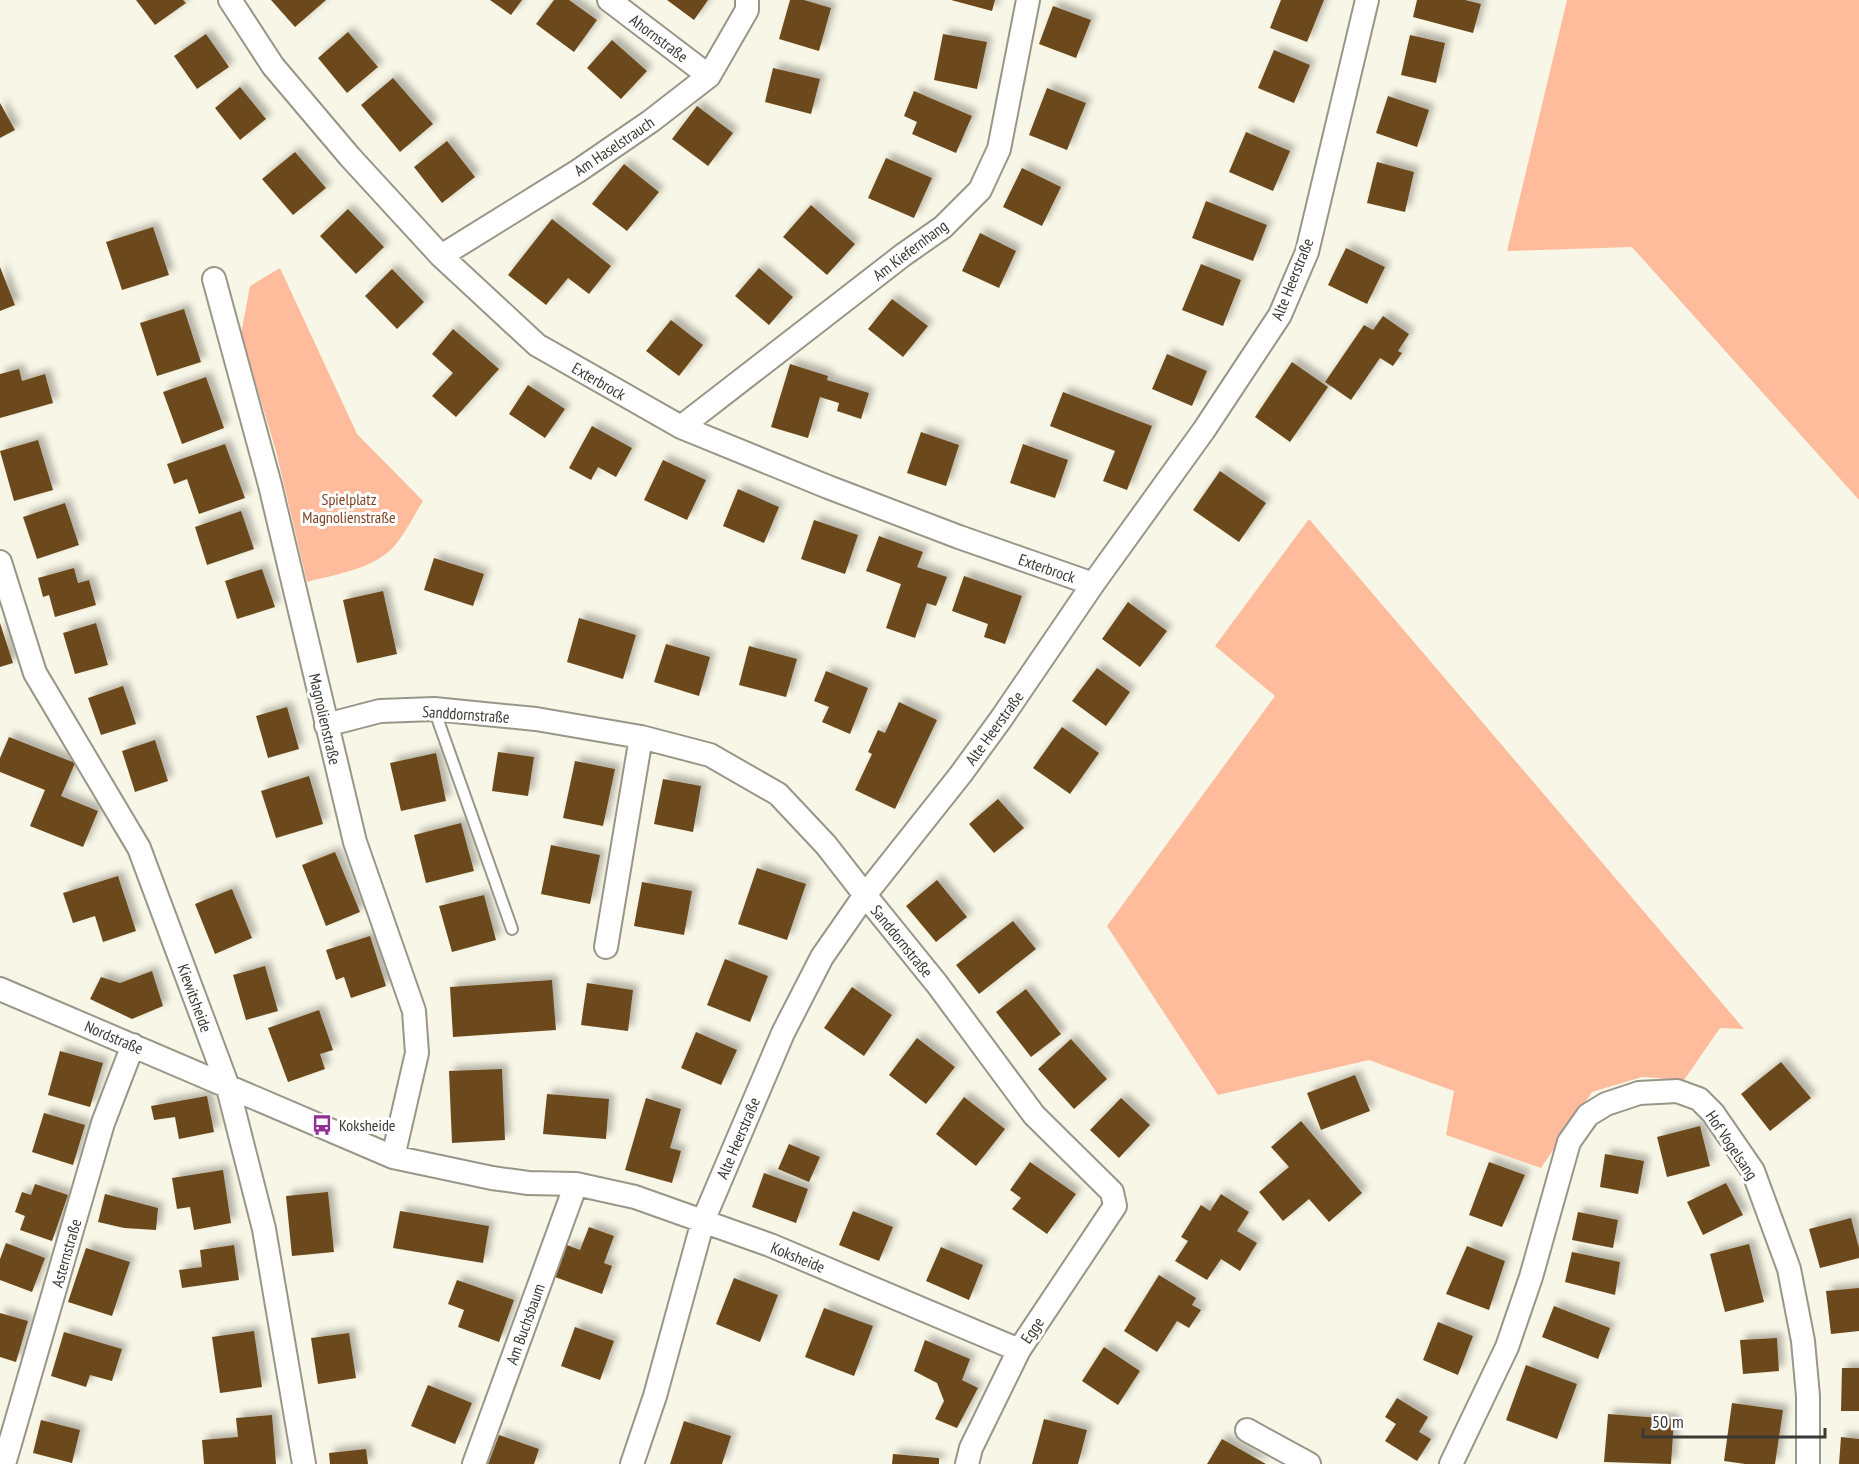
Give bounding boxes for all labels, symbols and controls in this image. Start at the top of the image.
street label: Ahornstraße [626,10,692,66]
street label: Am Haselstrauch [570,112,658,180]
street label: Am Kiefernhang [869,215,951,285]
street label: Alte Heerstraße [1267,235,1317,323]
street label: Exterbrock [569,358,630,405]
park label: Spielplatz Magnolienstraße [302,489,396,527]
street label: Exterbrock [1016,549,1079,587]
street label: Magnolienstraße [305,671,345,767]
street label: Alte Heerstraße [960,687,1028,769]
street label: Sanddornstraße [422,701,510,727]
street label: Sanddornstraße [867,901,937,981]
street label: Kiewitsheide [173,961,217,1035]
street label: Nordstraße [82,1016,146,1058]
street label: Alte Heerstraße [712,1094,764,1182]
street label: Hof Vogelsang [1702,1107,1762,1183]
bus stop icon: Koksheide [310,1113,334,1137]
place label: Koksheide [339,1115,395,1135]
street label: Asternstraße [47,1216,85,1290]
street label: Koksheide [768,1237,828,1277]
street label: Am Buchsbaum [501,1281,549,1367]
street label: Egge [1016,1313,1048,1347]
scale bar [1643,1401,1824,1439]
text: 50 m [1652,1410,1684,1433]

